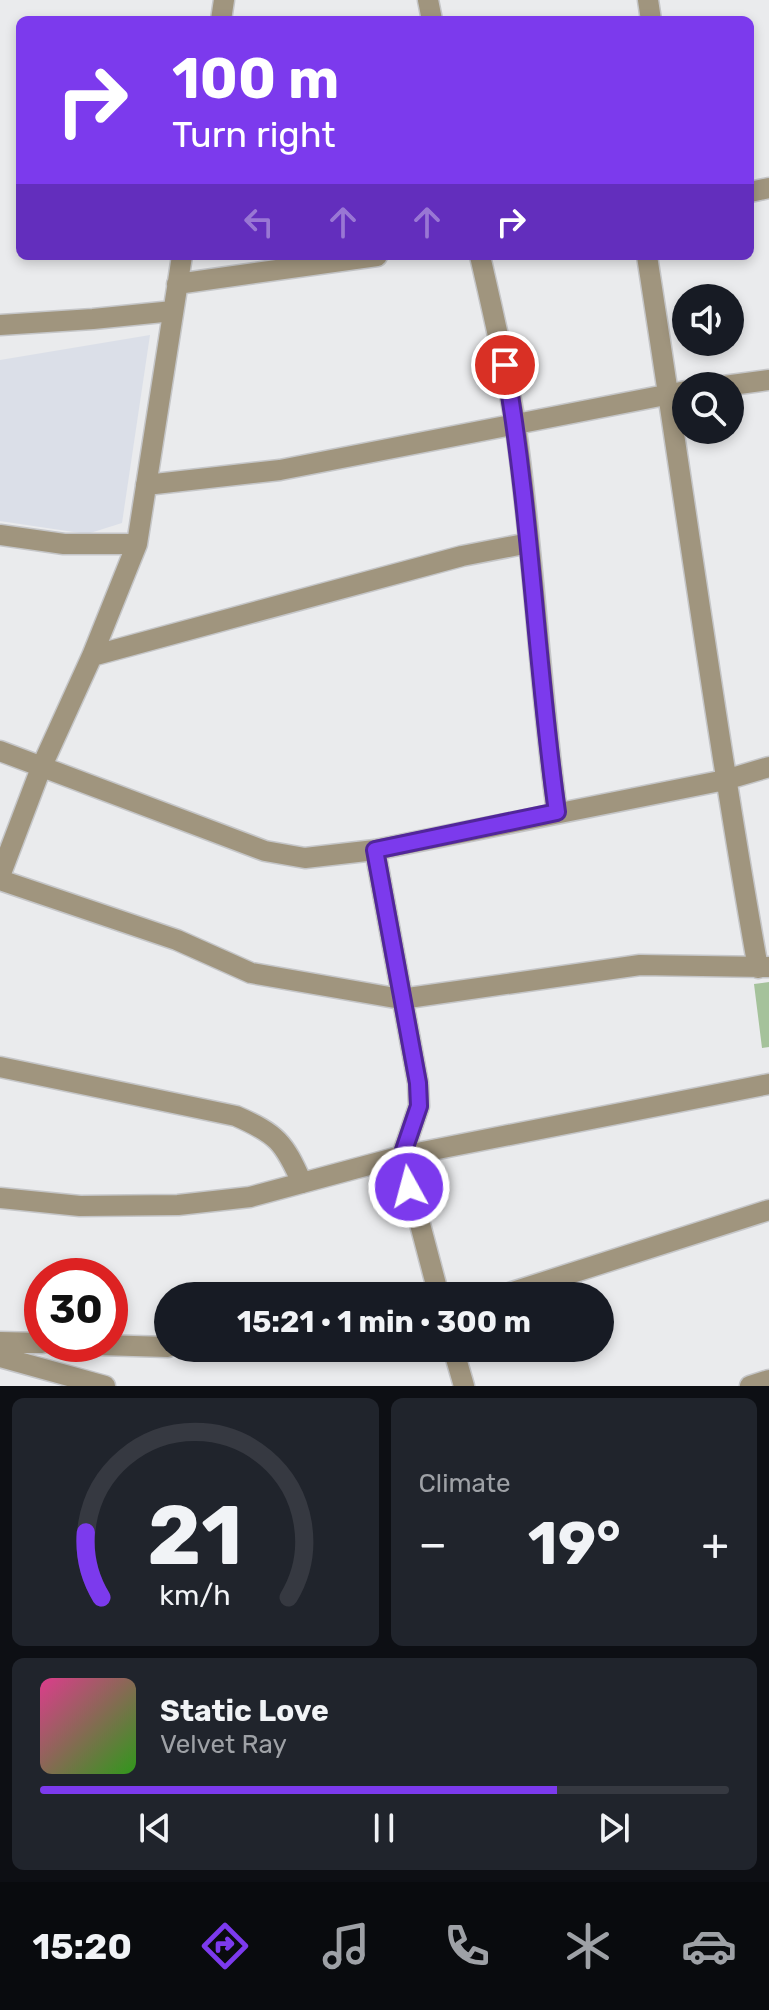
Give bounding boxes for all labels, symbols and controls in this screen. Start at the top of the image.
text: 100 m [172,46,339,112]
icon: right [40,48,144,152]
text: Turn right [172,113,336,156]
icon: left [237,200,281,244]
icon: ahead [321,200,365,244]
icon: ahead [405,200,449,244]
icon: right [489,200,533,244]
map controls [672,284,744,444]
button: sound [672,284,744,356]
pin [471,331,539,399]
icon: arrive [483,343,527,387]
button: search [672,372,744,444]
position arrow [367,1145,451,1229]
speed limit sign: 30 [24,1258,128,1362]
text: 15:21 · 1 min · 300 m [237,1304,531,1340]
text: Climate [419,1468,511,1499]
text: 21 [148,1486,243,1585]
text: 19° [528,1508,621,1579]
text: − [419,1518,447,1570]
text: + [702,1518,729,1570]
text: km/h [160,1578,231,1612]
text: Static Love [160,1693,329,1729]
text: Velvet Ray [160,1729,287,1760]
icon: previous [133,1806,177,1850]
icon: pause [362,1806,406,1850]
icon: next [592,1806,636,1850]
icon: directions [197,1918,253,1974]
icon: music [318,1918,374,1974]
icon: phone [439,1918,495,1974]
icon: climate [560,1918,616,1974]
icon: car [681,1918,737,1974]
text: 15:20 [32,1925,132,1968]

